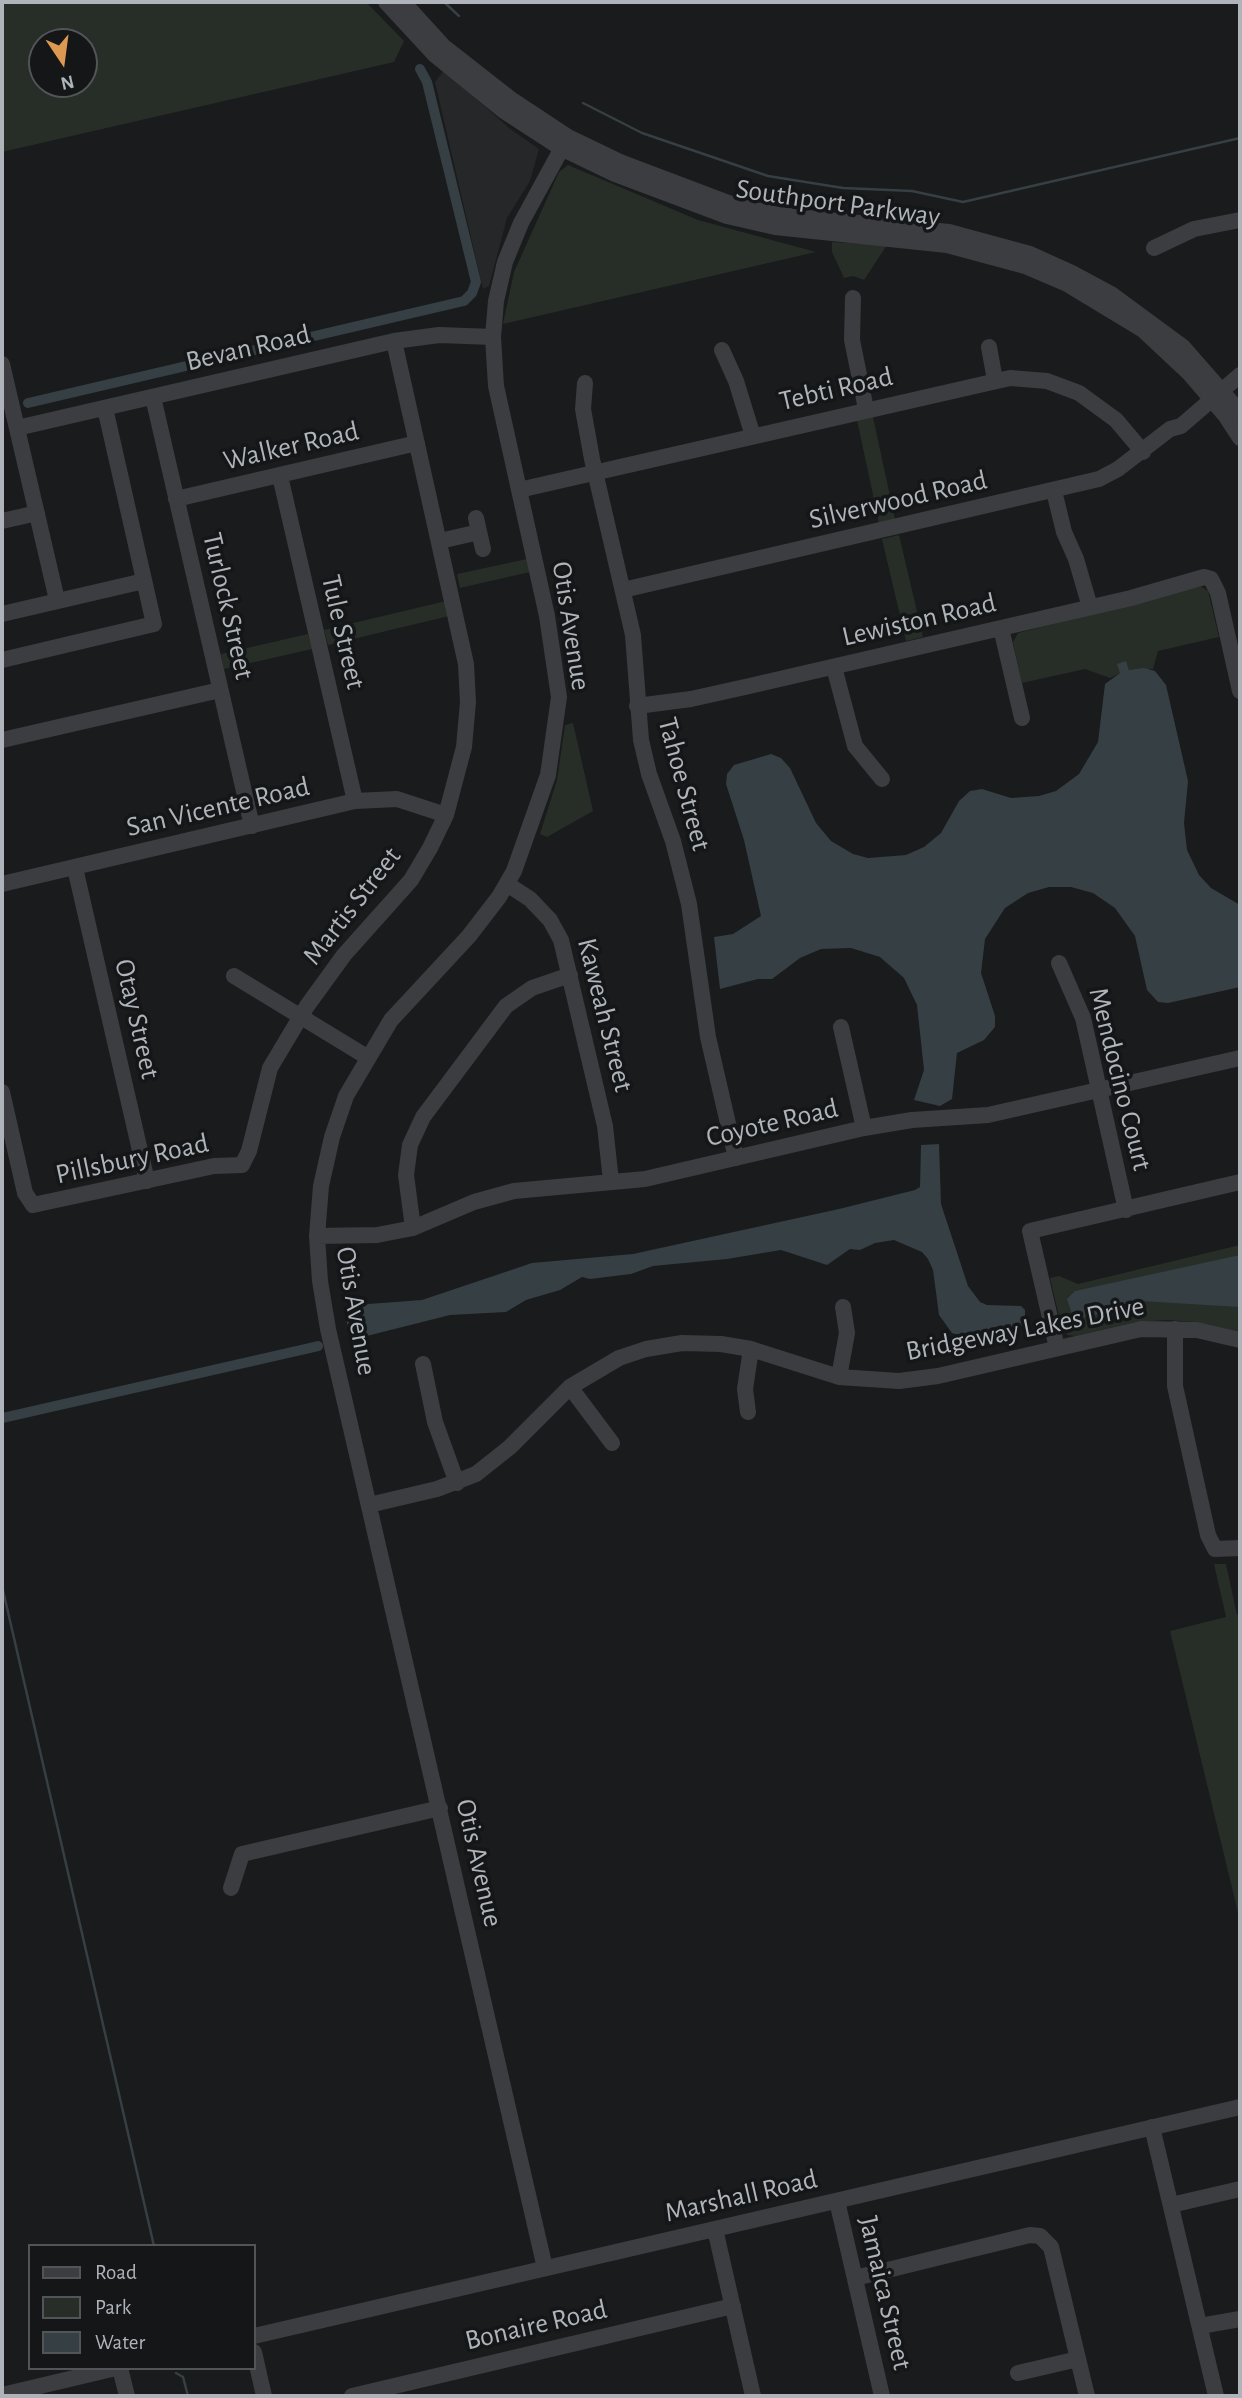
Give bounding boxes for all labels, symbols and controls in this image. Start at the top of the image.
north arrow [28,28,98,98]
text: N [59,71,76,93]
street label: Southport Parkway [734,172,942,234]
street label: Bevan Road [183,317,313,379]
street label: Tebti Road [776,360,896,418]
street label: Walker Road [220,414,362,478]
street label: Silverwood Road [806,463,990,537]
street label: Turlock Street [195,529,261,683]
street label: Otis Avenue [544,559,598,693]
street label: Tule Street [314,572,372,692]
street label: Lewiston Road [839,586,999,654]
street label: Tahoe Street [650,714,718,854]
street label: San Vicente Road [123,770,313,844]
street label: Martis Street [296,840,408,972]
street label: Kaweah Street [570,935,640,1095]
street label: Otay Street [107,956,167,1082]
street label: Mendocino Court [1081,984,1159,1174]
street label: Coyote Road [703,1092,841,1154]
street label: Pillsbury Road [52,1126,212,1192]
street label: Otis Avenue [328,1244,384,1378]
street label: Bridgeway Lakes Drive [903,1289,1147,1369]
street label: Otis Avenue [448,1796,510,1930]
street label: Marshall Road [661,2162,821,2230]
street label: Jamaica Street [851,2213,919,2373]
legend [28,2244,256,2370]
text: Road [95,2262,137,2283]
street label: Bonaire Road [462,2292,610,2358]
text: Park [95,2297,131,2318]
text: Water [95,2332,145,2353]

